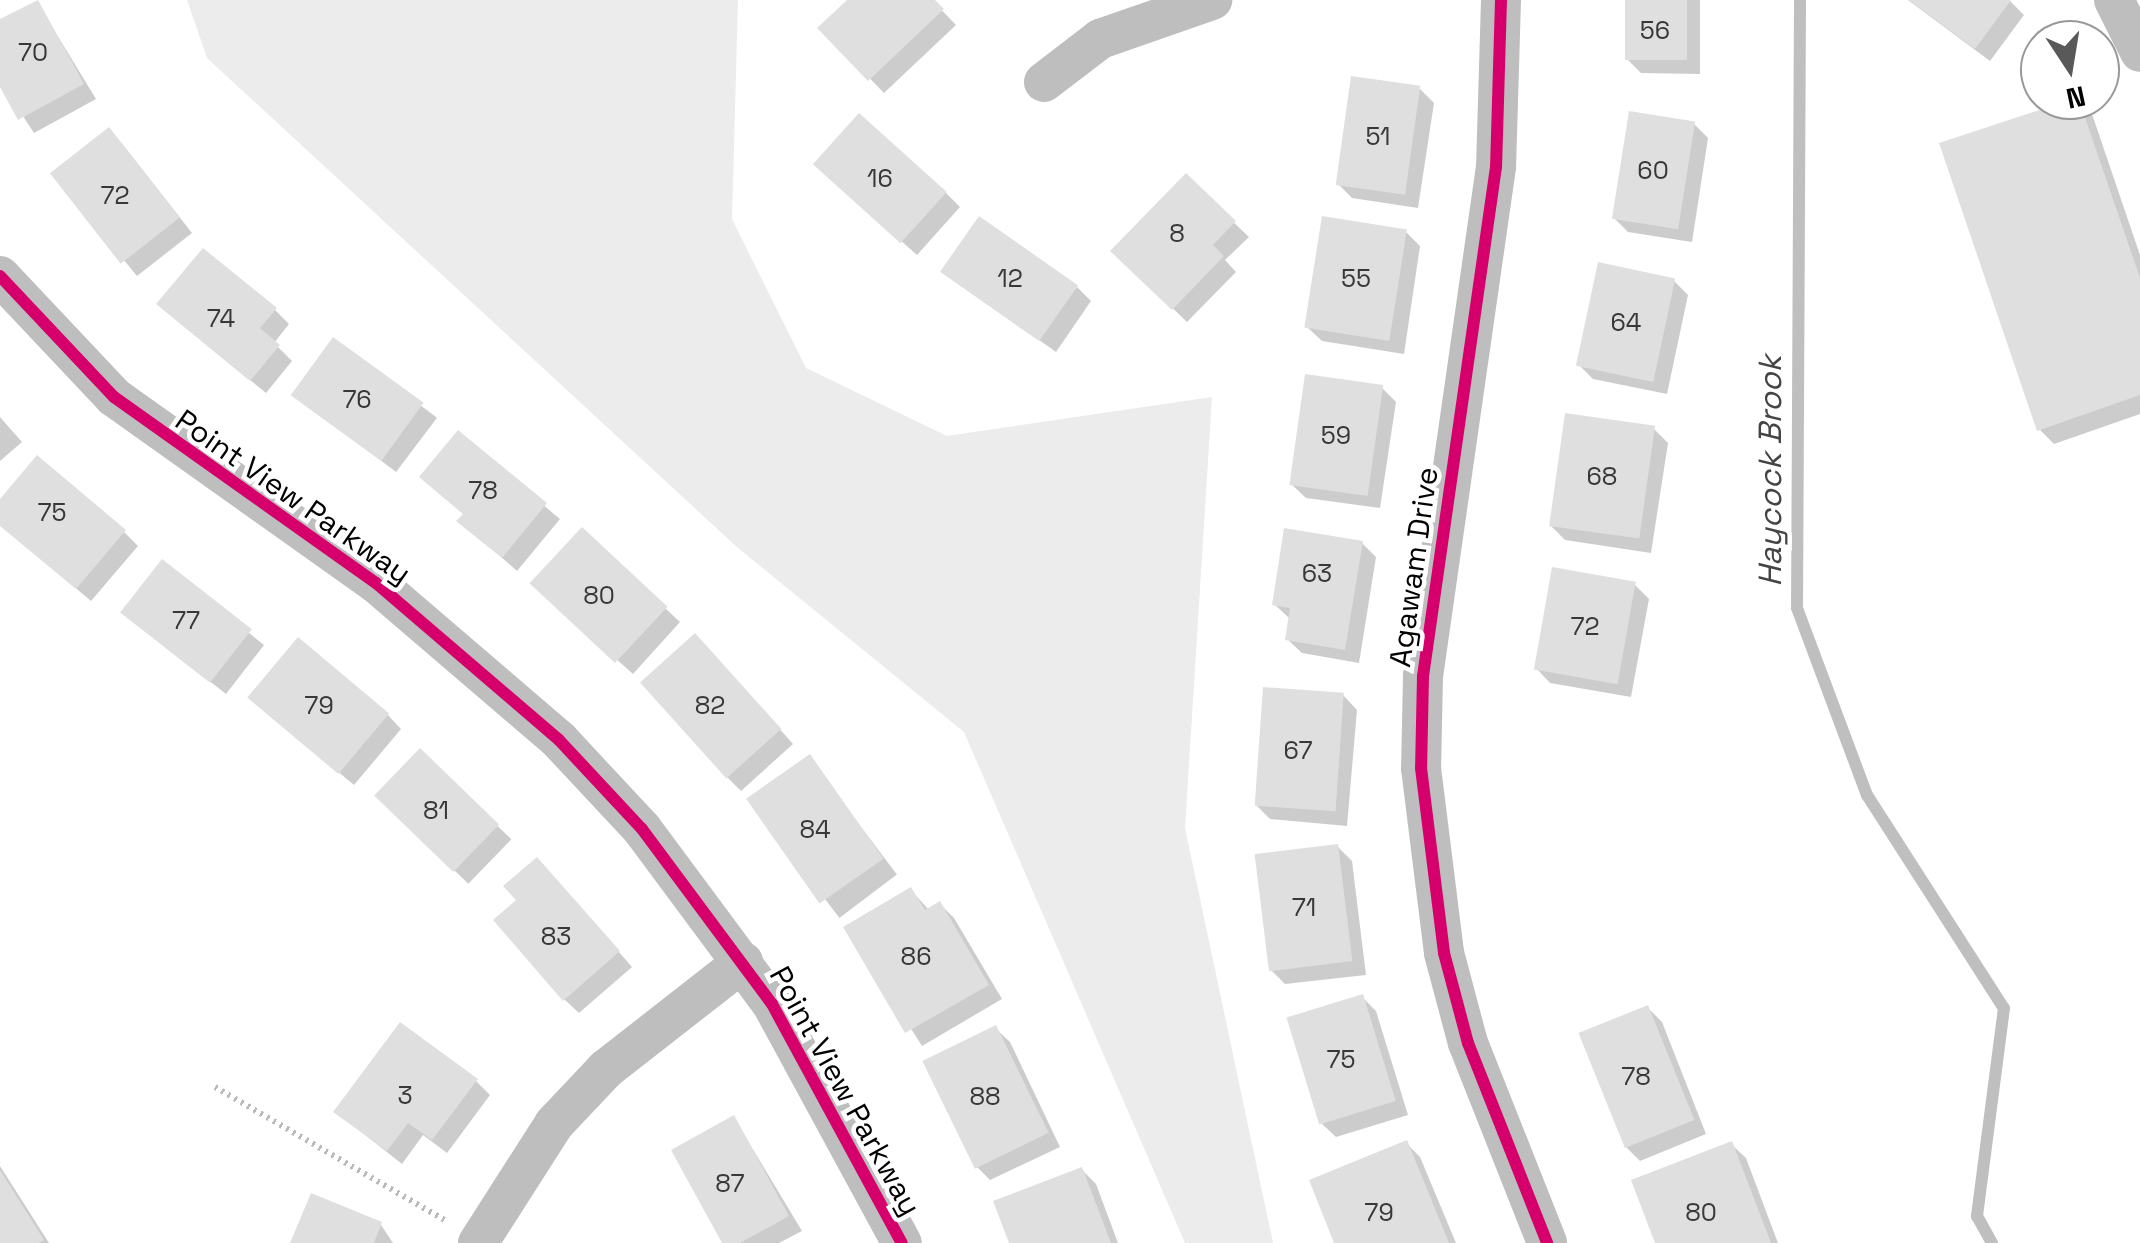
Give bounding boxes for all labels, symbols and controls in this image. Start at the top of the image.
house number: 56 [1640,15,1670,45]
north arrow [2020,20,2120,120]
house number: 70 [18,37,48,67]
text: N [2063,78,2089,117]
house number: 51 [1365,121,1391,151]
house number: 60 [1637,155,1669,185]
house number: 16 [867,163,893,193]
house number: 72 [101,180,129,210]
house number: 8 [1169,218,1185,248]
house number: 12 [997,263,1023,293]
house number: 55 [1341,263,1371,293]
house number: 74 [207,303,235,333]
house number: 64 [1611,307,1641,337]
water label: Haycock Brook [1751,355,1789,587]
house number: 76 [342,384,372,414]
street label: Point View Parkway [168,402,418,592]
house number: 59 [1321,420,1351,450]
house number: 68 [1587,461,1617,491]
street label: Agawam Drive [1382,465,1446,669]
house number: 78 [468,475,498,505]
house number: 75 [37,497,67,527]
house number: 63 [1302,558,1332,588]
house number: 80 [583,580,615,610]
house number: 77 [172,605,200,635]
house number: 72 [1571,611,1599,641]
house number: 79 [304,690,334,720]
house number: 82 [695,690,725,720]
house number: 67 [1283,735,1313,765]
house number: 81 [423,795,449,825]
house number: 84 [799,814,831,844]
house number: 71 [1292,892,1316,922]
house number: 83 [541,921,571,951]
house number: 86 [901,941,931,971]
street label: Point View Parkway [762,960,928,1222]
house number: 75 [1326,1044,1356,1074]
house number: 78 [1621,1061,1651,1091]
house number: 3 [397,1080,413,1110]
house number: 88 [969,1081,1001,1111]
house number: 87 [715,1168,745,1198]
house number: 79 [1364,1197,1394,1227]
house number: 80 [1685,1197,1717,1227]

